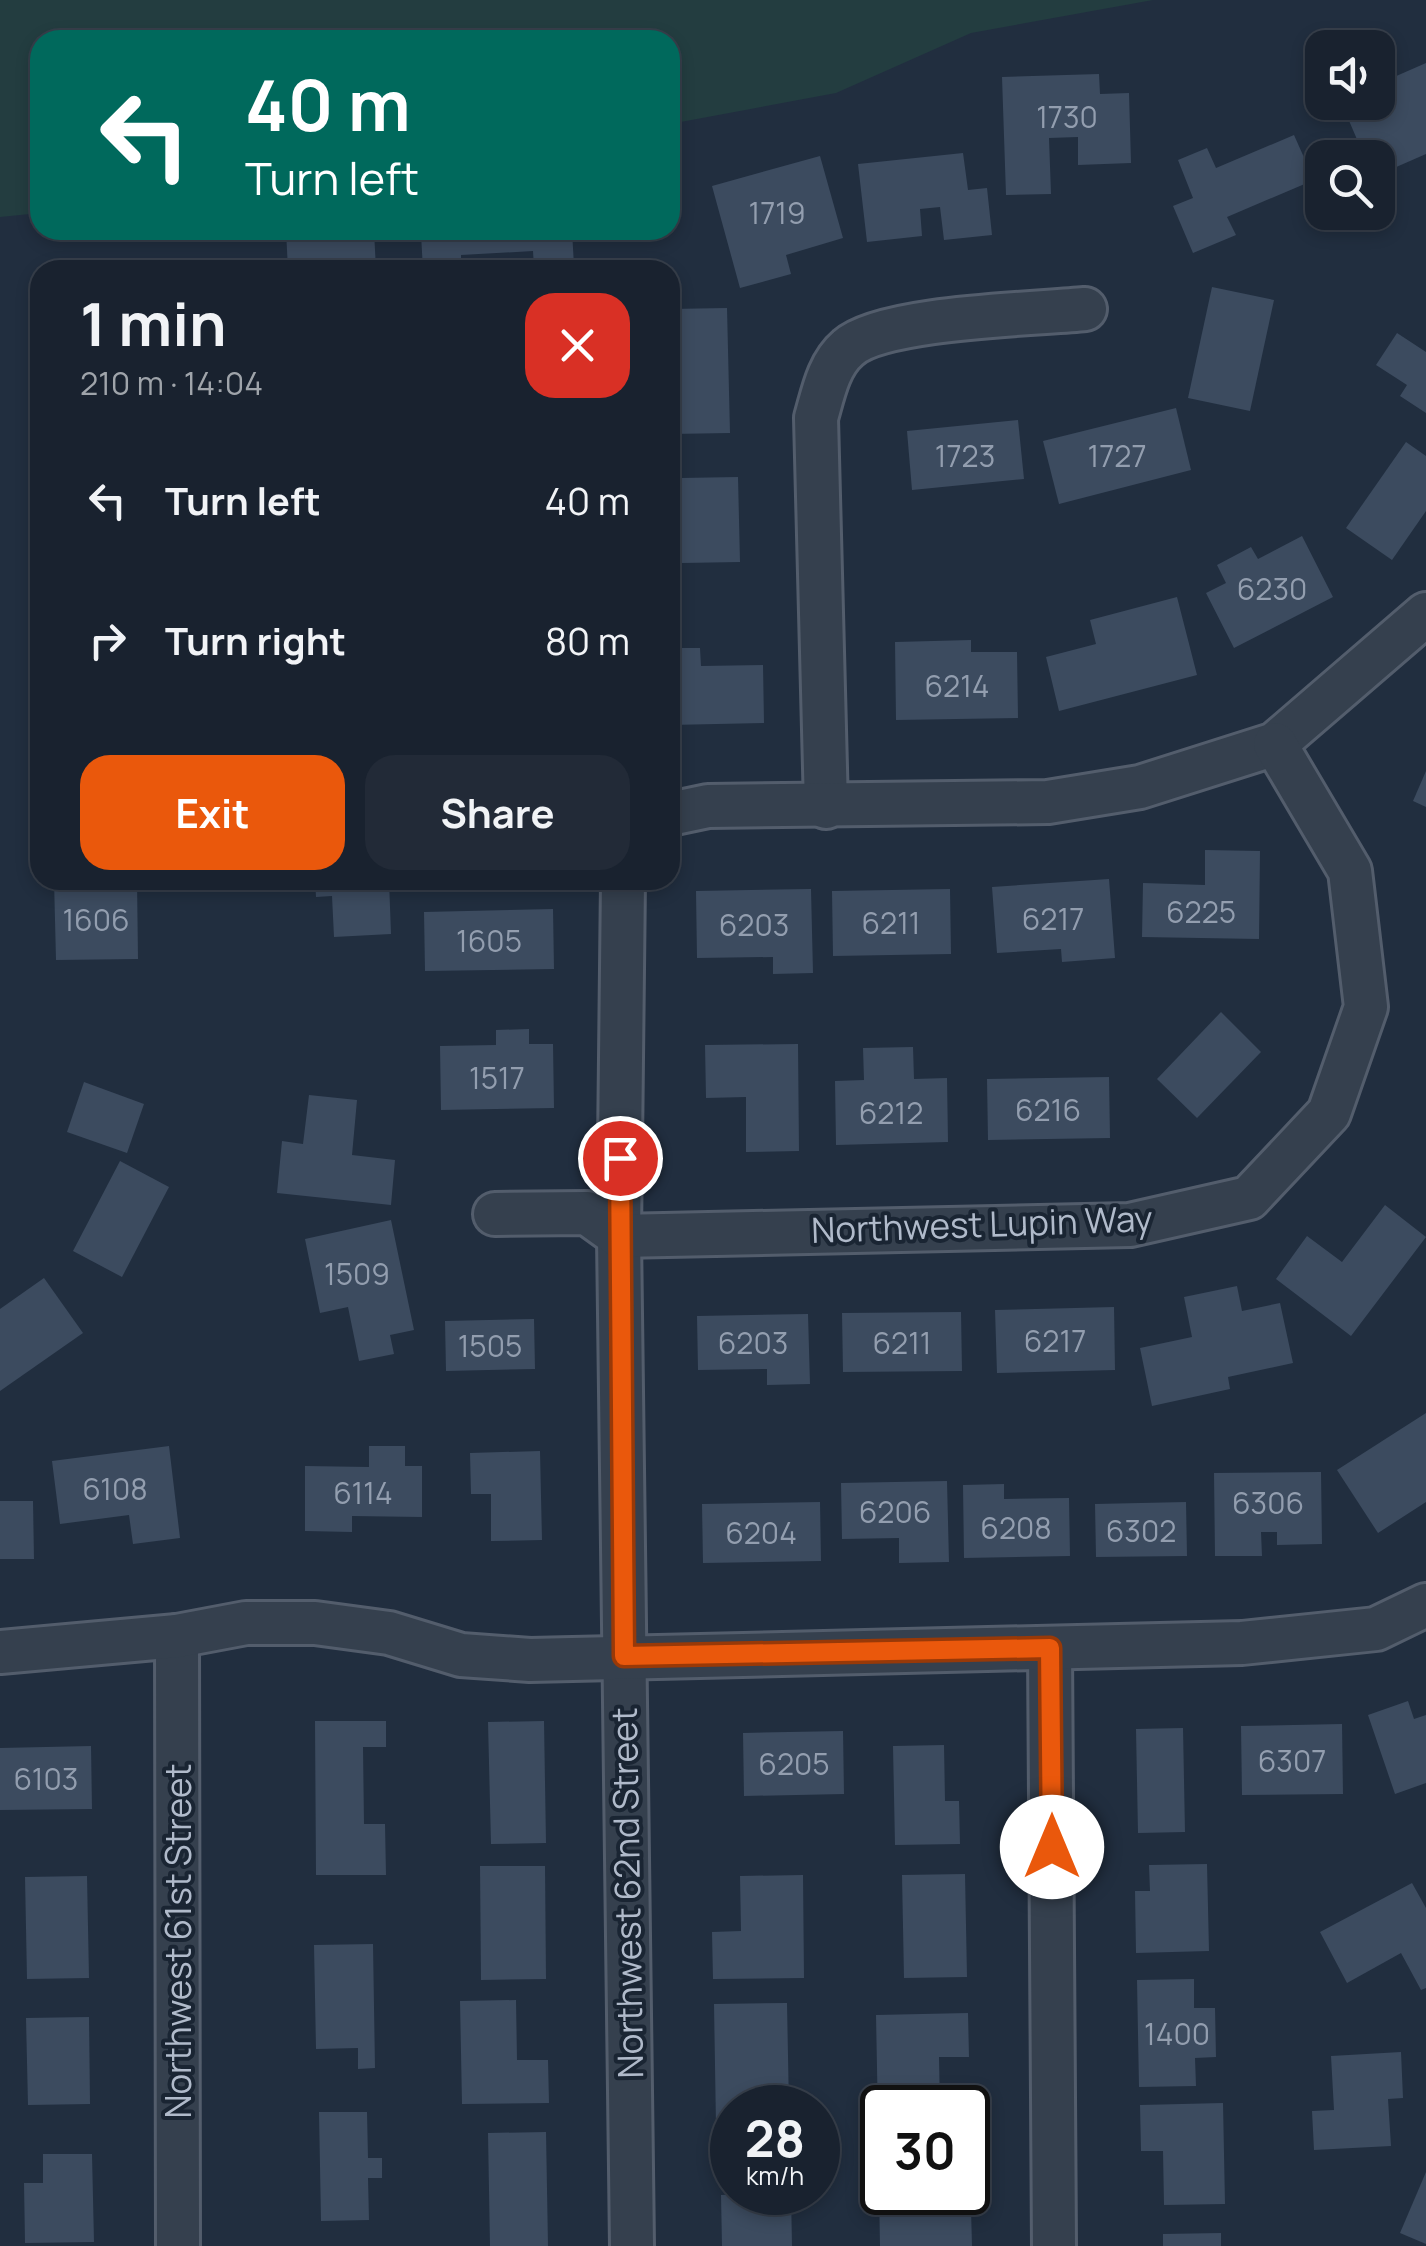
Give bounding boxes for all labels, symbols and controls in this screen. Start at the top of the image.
map controls [1305,30,1395,230]
button: sound [1305,30,1395,120]
text: 40 m [245,56,411,152]
icon: left [80,70,210,200]
house number: 1730 [1036,96,1098,137]
button: search [1305,140,1395,230]
text: Turn left [245,147,419,209]
house number: 1719 [748,192,806,233]
text: 1 min [80,282,227,364]
button: close [525,293,630,398]
text: 210 m · 14:04 [80,361,263,405]
house number: 1723 [935,435,995,476]
house number: 1727 [1088,435,1146,476]
icon: left [80,473,135,528]
text: Turn left [165,474,321,526]
text: 40 m [545,474,630,526]
house number: 6230 [1237,568,1307,609]
icon: right [80,613,135,668]
text: Turn right [165,614,346,666]
text: 80 m [545,614,630,666]
house number: 6214 [924,665,990,706]
button: Exit [80,755,345,870]
button: Share [365,755,630,870]
house number: 6225 [1166,891,1236,932]
house number: 6217 [1022,898,1084,939]
house number: 1606 [62,899,130,940]
house number: 6211 [861,902,921,943]
house number: 6203 [719,904,789,945]
house number: 1605 [456,920,522,961]
house number: 1517 [469,1057,525,1098]
house number: 6216 [1015,1089,1081,1130]
house number: 6212 [859,1092,923,1133]
pin [578,1116,663,1201]
icon: arrive [593,1131,648,1186]
street label: Northwest Lupin Way [811,1194,1153,1254]
house number: 1509 [324,1253,390,1294]
house number: 6217 [1024,1320,1086,1361]
house number: 6203 [718,1322,788,1363]
house number: 6211 [872,1322,932,1363]
house number: 1505 [458,1325,522,1366]
house number: 6108 [82,1468,148,1509]
house number: 6114 [333,1472,393,1513]
house number: 6306 [1232,1482,1304,1523]
house number: 6206 [859,1491,931,1532]
house number: 6208 [980,1507,1052,1548]
house number: 6302 [1106,1510,1176,1551]
house number: 6204 [725,1512,797,1553]
street label: Northwest 62nd Street [600,1707,654,2079]
house number: 6307 [1258,1740,1326,1781]
house number: 6205 [758,1743,830,1784]
house number: 6103 [14,1758,78,1799]
street label: Northwest 61st Street [154,1763,202,2119]
position arrow [1000,1795,1104,1899]
house number: 1400 [1144,2013,1210,2054]
speed limit sign: 30 [860,2085,990,2215]
text: 28 [745,2104,805,2172]
text: km/h [746,2158,804,2193]

